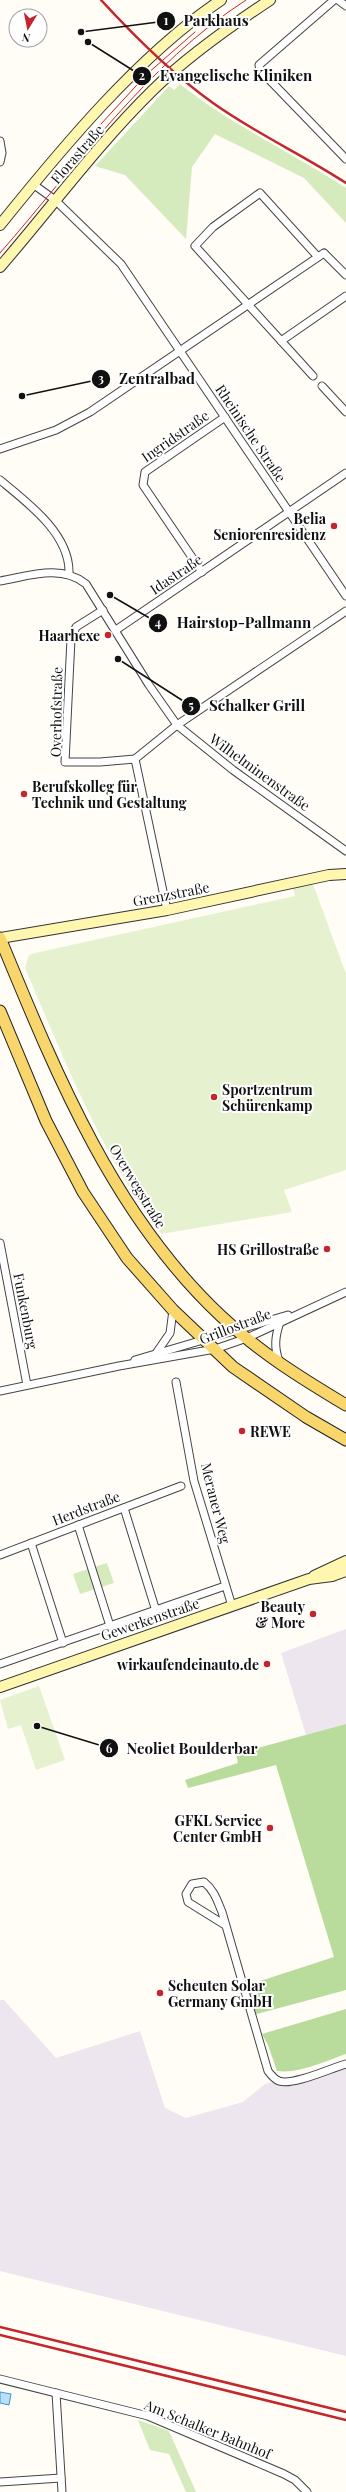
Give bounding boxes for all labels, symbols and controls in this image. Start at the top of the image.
callout: Parkhaus [156,7,257,34]
north arrow [8,8,48,48]
text: Parkhaus [183,10,249,30]
text: 1 [164,12,169,28]
text: N [21,30,31,46]
callout: Evangelische Kliniken [132,62,320,89]
text: Evangelische Kliniken [160,65,313,85]
text: 2 [139,67,145,83]
street label: Florastraße [46,120,108,188]
callout: Zentralbad [91,365,203,392]
text: Zentralbad [119,368,195,388]
text: 3 [98,370,104,386]
street label: Rheinische Straße [211,381,291,485]
street label: Ingridstraße [137,406,213,466]
place label: Belia Seniorenresidenz [213,509,327,544]
marker: Belia Seniorenresidenz [329,521,339,531]
street label: Idastraße [146,550,206,598]
callout: Hairstop-Pallmann [148,610,319,637]
text: Hairstop-Pallmann [177,612,312,632]
text: 4 [155,614,161,630]
place label: Haarhexe [39,626,100,645]
marker: Haarhexe [103,630,113,640]
street label: Overhofstraße [46,667,66,757]
callout: Schalker Grill [181,692,314,719]
text: Schalker Grill [209,695,305,715]
text: 5 [188,697,194,713]
street label: Wilhelminenstraße [205,729,314,815]
place label: Berufskolleg für Technik und Gestaltung [32,777,187,812]
marker: Berufskolleg für Technik und Gestaltung [19,789,29,799]
street label: Grenzstraße [131,877,211,911]
place label: Sportzentrum Schürenkamp [222,1080,313,1115]
marker: Sportzentrum Schürenkamp [209,1092,219,1102]
street label: Overwegstraße [105,1140,171,1232]
place label: HS Grillostraße [217,1240,319,1259]
marker: HS Grillostraße [322,1244,332,1254]
street label: Funkenburg [9,1271,43,1351]
street label: Grillostraße [196,1304,274,1348]
place label: REWE [250,1422,291,1441]
marker: REWE [237,1426,247,1436]
street label: Meraner Weg [197,1461,235,1546]
street label: Herdstraße [49,1486,123,1530]
street label: Gewerkenstraße [98,1593,202,1645]
place label: Beauty & More [255,1597,306,1632]
marker: Beauty & More [308,1609,318,1619]
place label: wirkaufendeinauto.de [116,1655,259,1674]
marker: wirkaufendeinauto.de [262,1659,272,1669]
callout: Neoliet Boulderbar [99,1735,266,1762]
text: Neoliet Boulderbar [127,1738,257,1758]
text: 6 [106,1740,113,1756]
place label: GFKL Service Center GmbH [173,1811,262,1846]
marker: GFKL Service Center GmbH [265,1823,275,1833]
place label: Scheuten Solar Germany GmbH [168,1976,272,2011]
marker: Scheuten Solar Germany GmbH [155,1988,165,1998]
street label: Am Schalker Bahnhof [141,2395,275,2464]

